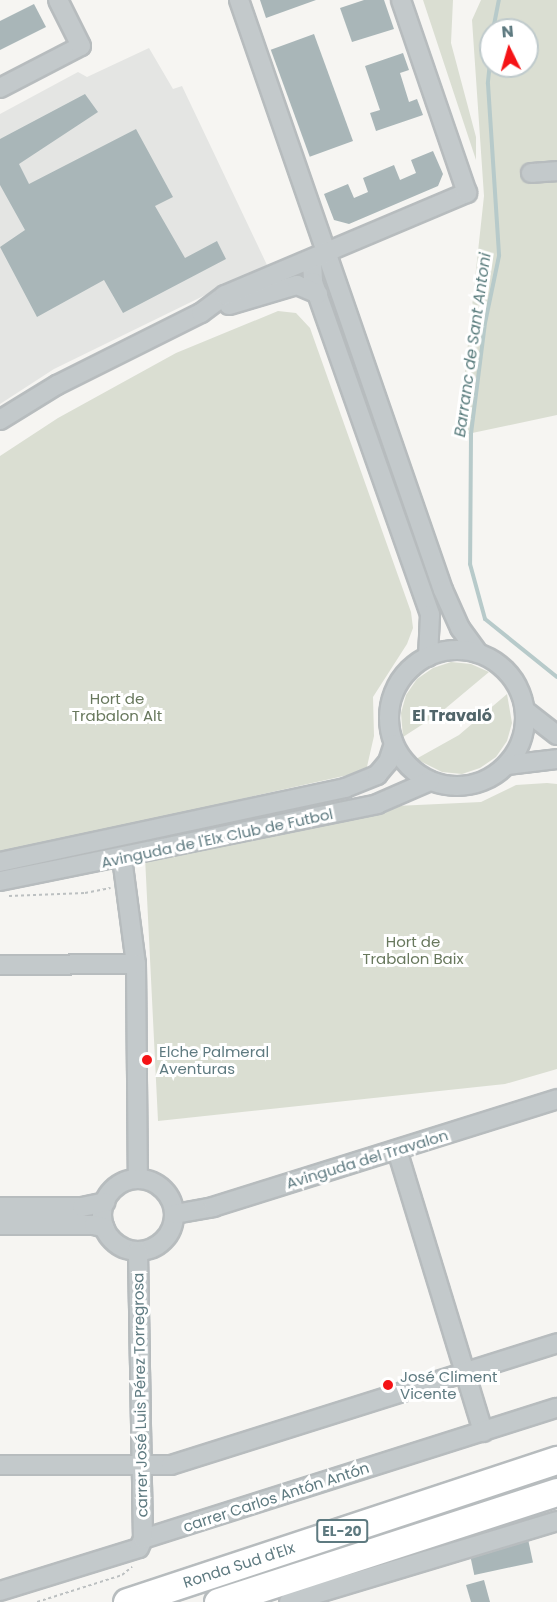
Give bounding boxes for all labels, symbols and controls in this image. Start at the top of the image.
north arrow [479,18,539,78]
text: N [501,20,515,44]
water label: Barranc de Sant Antoni [451,252,495,438]
park label: Hort de Trabalon Alt [72,689,162,724]
district label: El Travaló [412,706,492,726]
street label: Avinguda de l'Elx Club de Futbol [99,805,335,871]
park label: Hort de Trabalon Baix [362,932,464,967]
place label: Elche Palmeral Aventuras [159,1042,269,1077]
marker: Elche Palmeral Aventuras [140,1053,154,1067]
street label: Avinguda del Travalon [284,1126,450,1192]
street label: carrer José Luis Pérez Torregrosa [129,1272,151,1518]
place label: José Climent Vicente [400,1367,497,1402]
marker: José Climent Vicente [381,1378,395,1392]
street label: carrer Carlos Antón Antón [181,1458,371,1536]
road number: EL-20 [315,1520,369,1542]
street label: Ronda Sud d'Elx [181,1538,297,1592]

